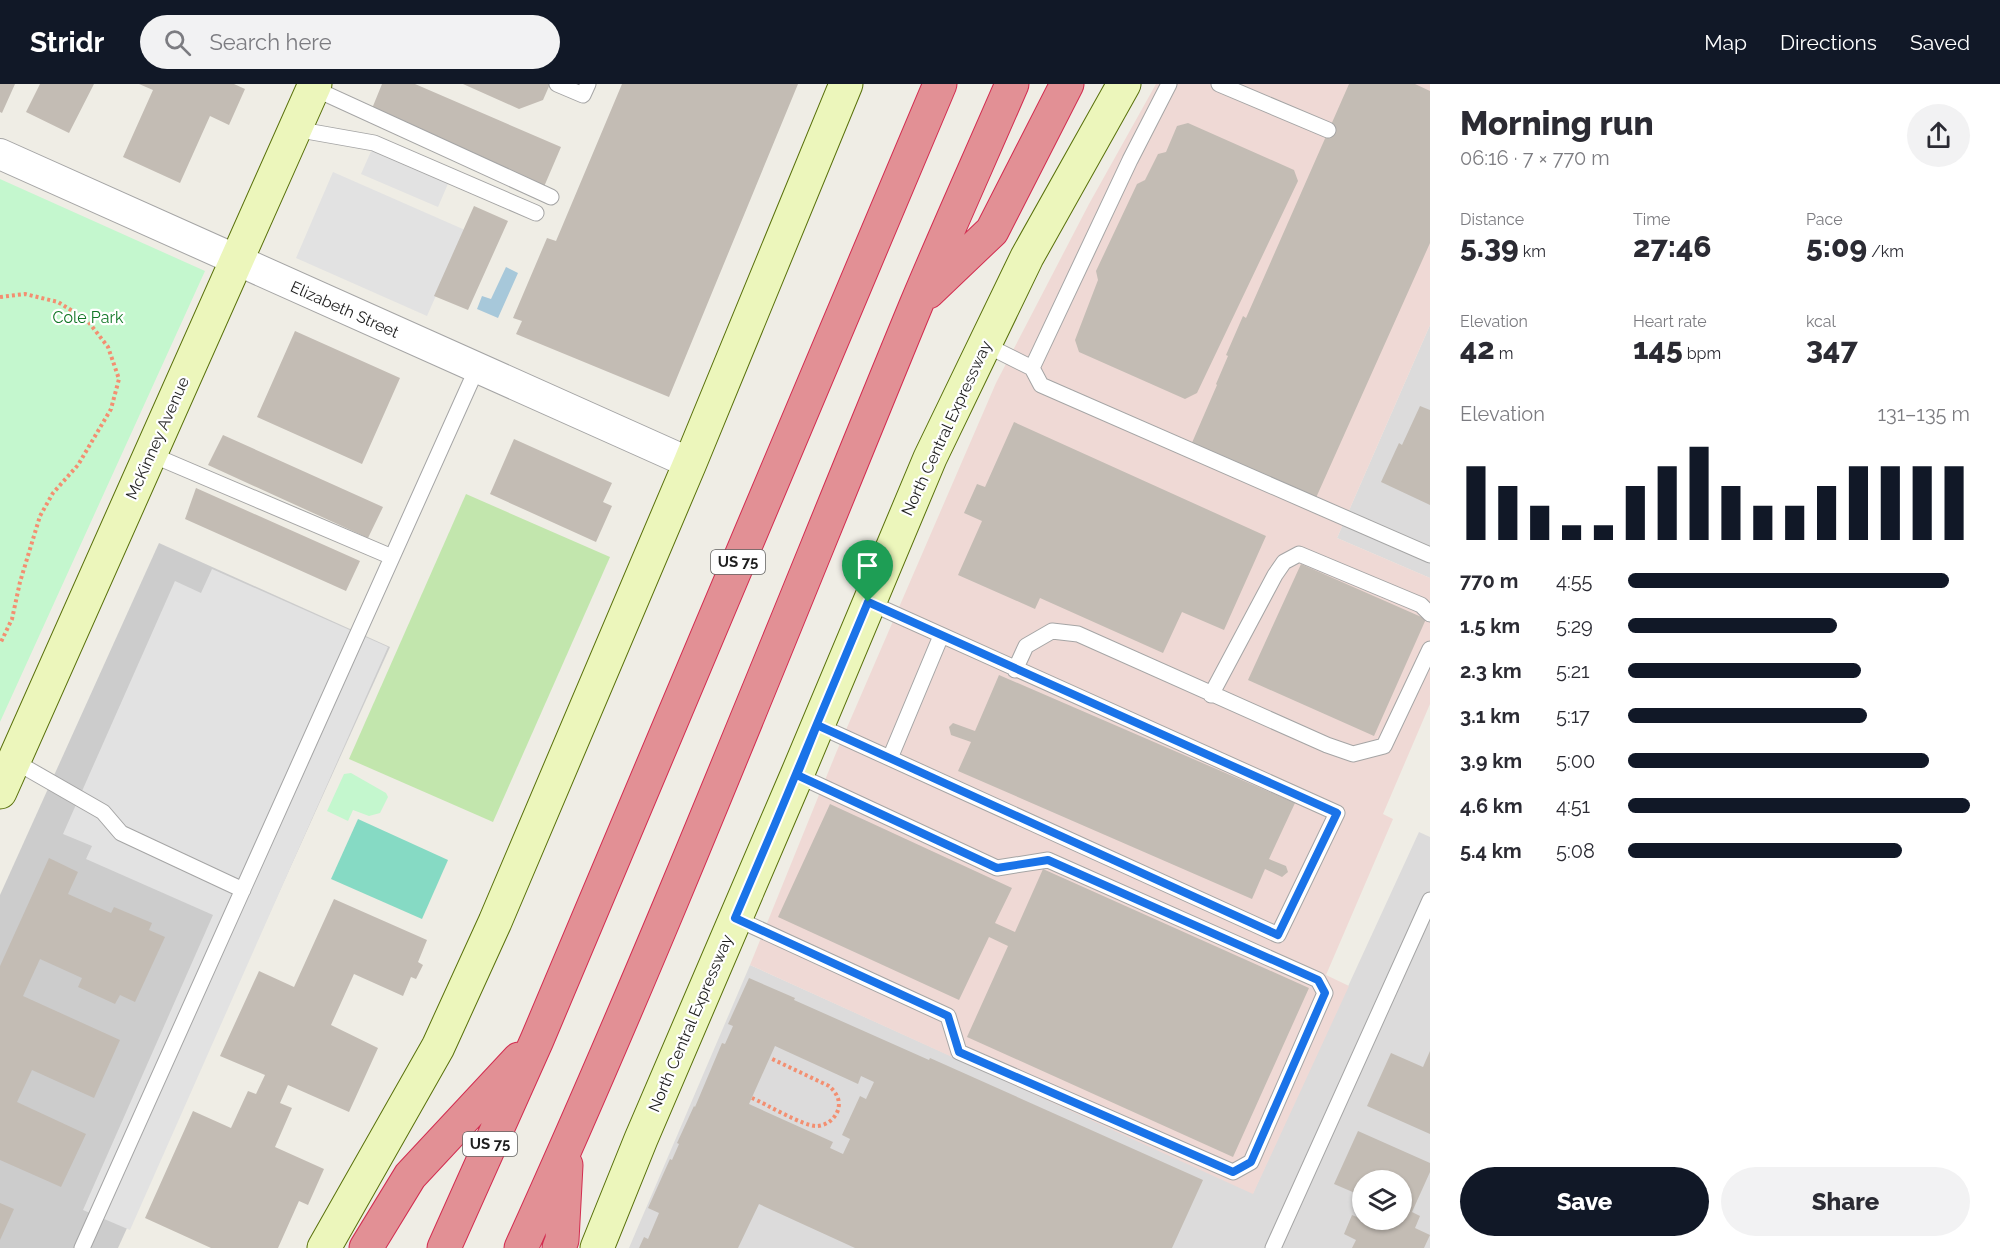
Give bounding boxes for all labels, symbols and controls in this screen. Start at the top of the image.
search box [140,15,560,69]
text: Stridr [30,26,104,59]
icon: search [161,26,194,59]
text: Search here [209,29,332,55]
text: Map [1704,30,1747,55]
text: Directions [1780,30,1877,55]
text: Saved [1910,30,1970,55]
text: Morning run [1460,104,1654,143]
button: share [1907,104,1970,167]
text: 06:16 · 7 × 770 m [1460,146,1610,170]
text: Distance [1460,210,1524,229]
text: Time [1633,210,1670,229]
text: Pace [1806,210,1843,229]
text: 5.39 [1460,229,1519,264]
text: 27:46 [1633,229,1711,264]
text: 5:09 [1806,229,1867,264]
text: km [1519,242,1546,261]
text: /km [1867,242,1904,261]
street label: Elizabeth Street [288,277,402,342]
park label: Cole Park [53,308,124,327]
text: Elevation [1460,312,1528,331]
text: Heart rate [1633,312,1707,331]
text: kcal [1806,312,1836,331]
text: 42 [1460,331,1495,366]
text: 145 [1633,331,1683,366]
text: 347 [1806,331,1858,366]
street label: North Central Expressway [897,337,996,519]
text: m [1495,344,1514,363]
text: bpm [1683,344,1721,363]
street label: McKinney Avenue [122,374,193,502]
text: Elevation [1460,402,1545,426]
text: 131–135 m [1878,402,1970,426]
pin [842,540,893,602]
icon: arrive [851,549,884,582]
road number: US 75 [711,550,765,574]
text: 770 m [1460,569,1518,593]
text: 4:55 [1556,569,1592,593]
text: 1.5 km [1460,614,1520,638]
text: 5:29 [1556,614,1593,638]
text: 2.3 km [1460,659,1522,683]
text: 5:21 [1556,659,1590,683]
text: 3.1 km [1460,704,1520,728]
text: 5:17 [1556,704,1590,728]
text: 3.9 km [1460,749,1522,773]
text: 5:00 [1556,749,1595,773]
text: 4.6 km [1460,794,1523,818]
text: 4:51 [1556,794,1590,818]
text: 5.4 km [1460,839,1522,863]
text: 5:08 [1556,839,1595,863]
street label: North Central Expressway [644,931,737,1115]
road number: US 75 [463,1132,517,1156]
button: Save [1460,1167,1709,1236]
button: Share [1721,1167,1970,1236]
map controls [1352,1170,1412,1230]
button: layers [1352,1170,1412,1230]

